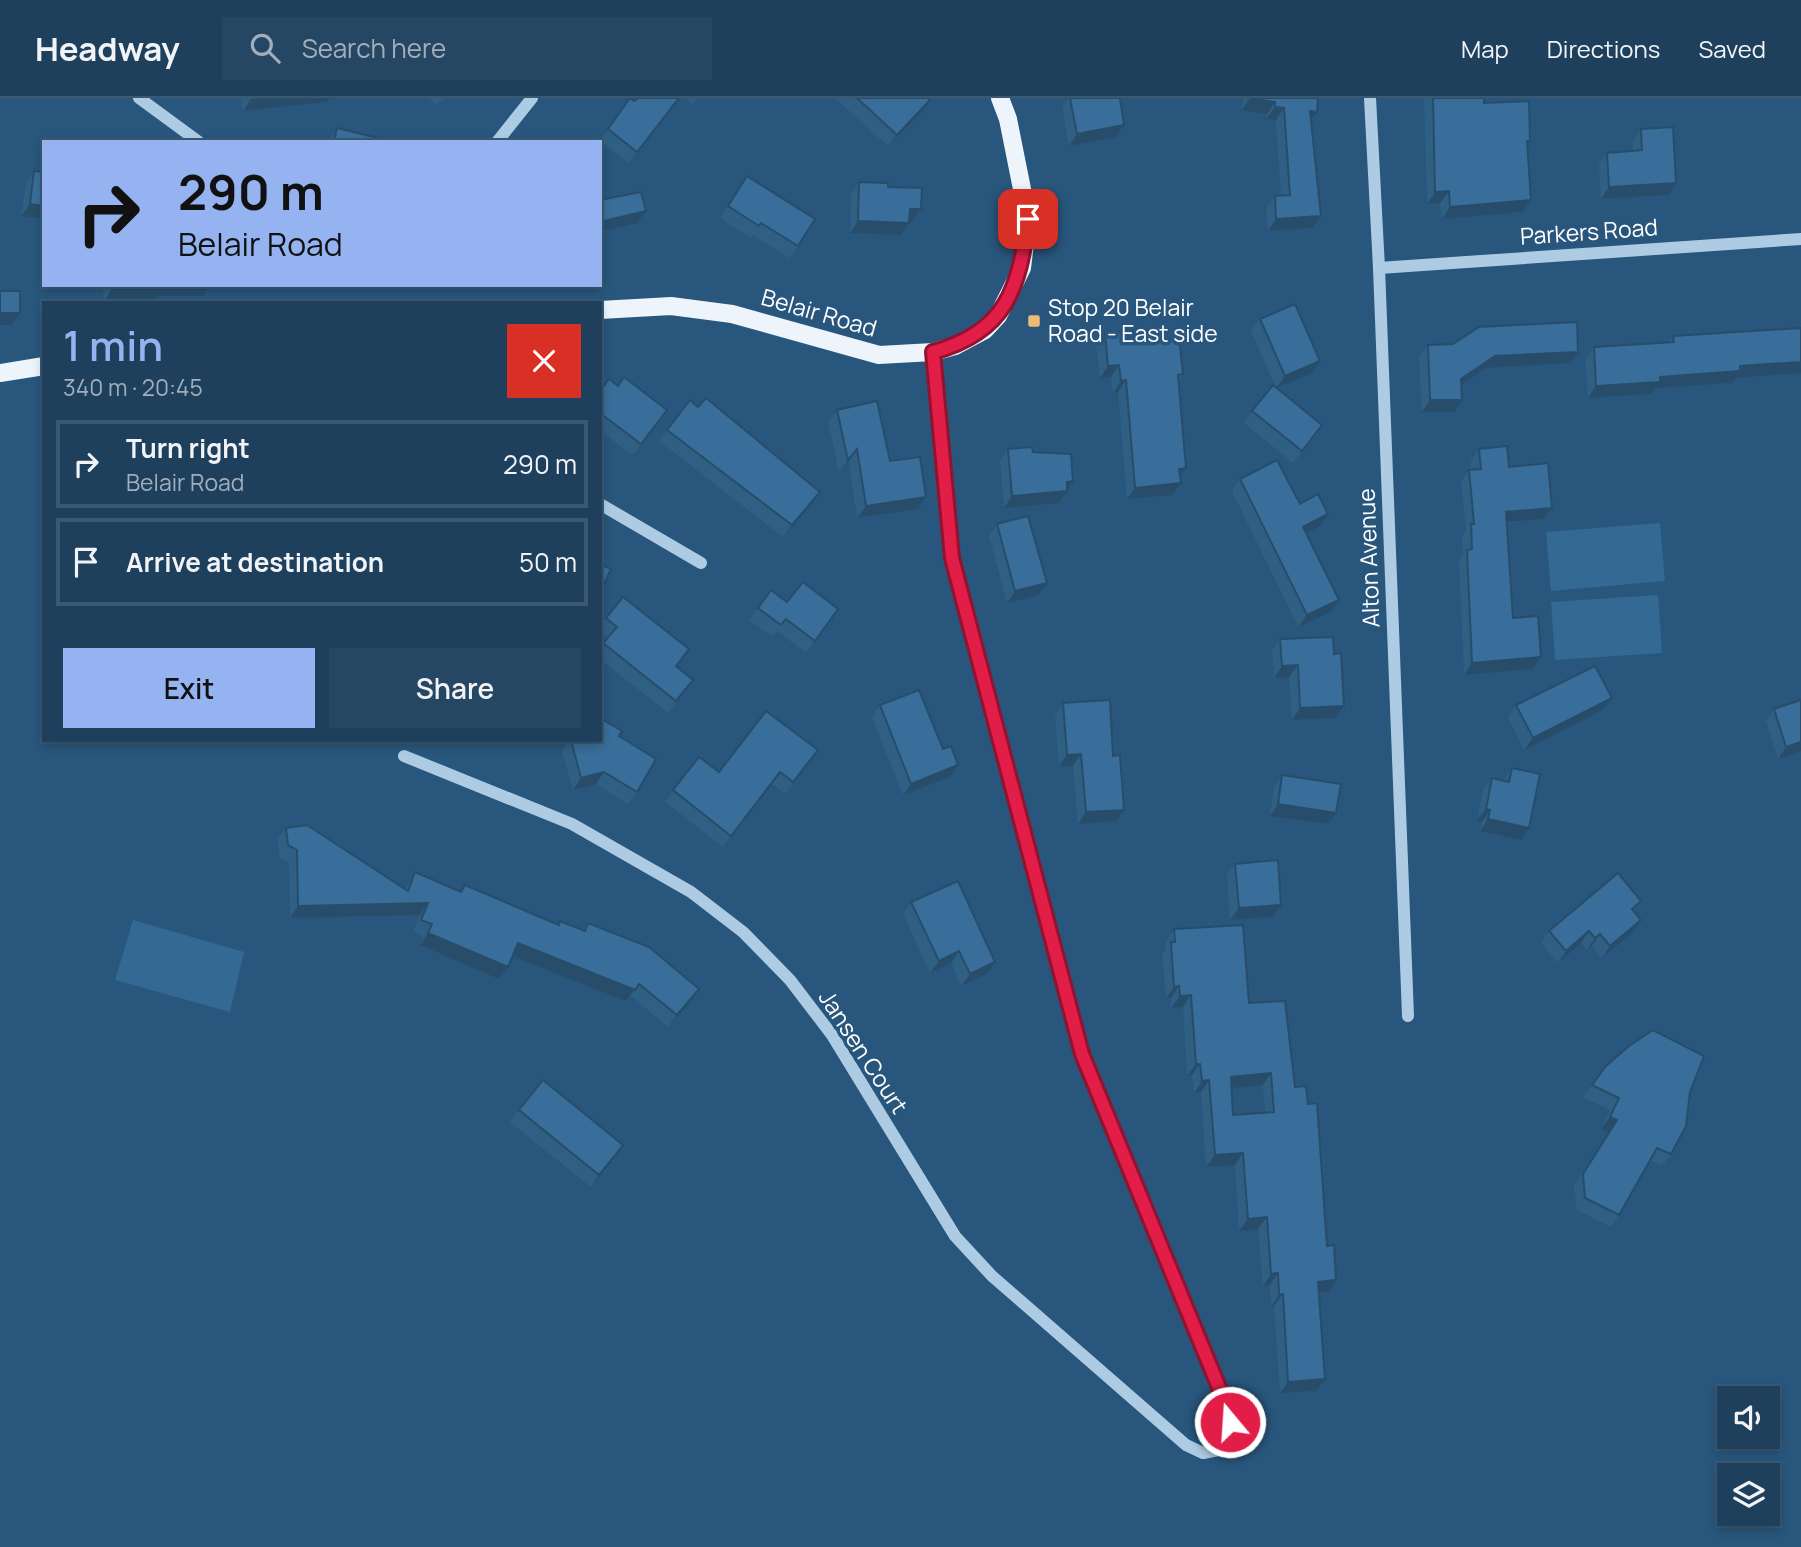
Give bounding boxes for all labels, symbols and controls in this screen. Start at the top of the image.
search box [222,17,712,80]
text: Headway [35,26,180,71]
icon: search [246,29,284,67]
text: Search here [302,30,446,66]
text: Map [1461,32,1509,65]
text: Directions [1547,32,1660,65]
text: Saved [1698,32,1766,65]
text: 290 m [178,158,324,225]
icon: right [63,168,154,259]
pin [998,189,1058,249]
icon: arrive [1009,200,1047,238]
street label: Parkers Road [1519,210,1659,252]
text: Belair Road [178,222,343,266]
street label: Belair Road [758,280,881,344]
place label: Stop 20 Belair Road - East side [1048,291,1218,349]
marker: Stop 20 Belair Road - East side [1026,313,1042,329]
text: 1 min [63,316,163,374]
button: close [507,324,581,398]
text: 340 m · 20:45 [63,371,203,403]
text: Turn right [126,430,250,466]
icon: right [67,445,105,483]
text: 290 m [503,446,577,482]
text: Belair Road [126,466,244,498]
street label: Alton Avenue [1350,488,1386,628]
icon: arrive [67,543,105,581]
text: Arrive at destination [126,544,384,580]
text: 50 m [519,544,577,580]
button: Exit [63,648,315,728]
button: Share [329,648,581,728]
street label: Jansen Court [812,983,916,1120]
position arrow [1193,1385,1267,1459]
map controls [1717,1386,1780,1526]
button: sound [1717,1386,1780,1449]
button: layers [1717,1463,1780,1526]

